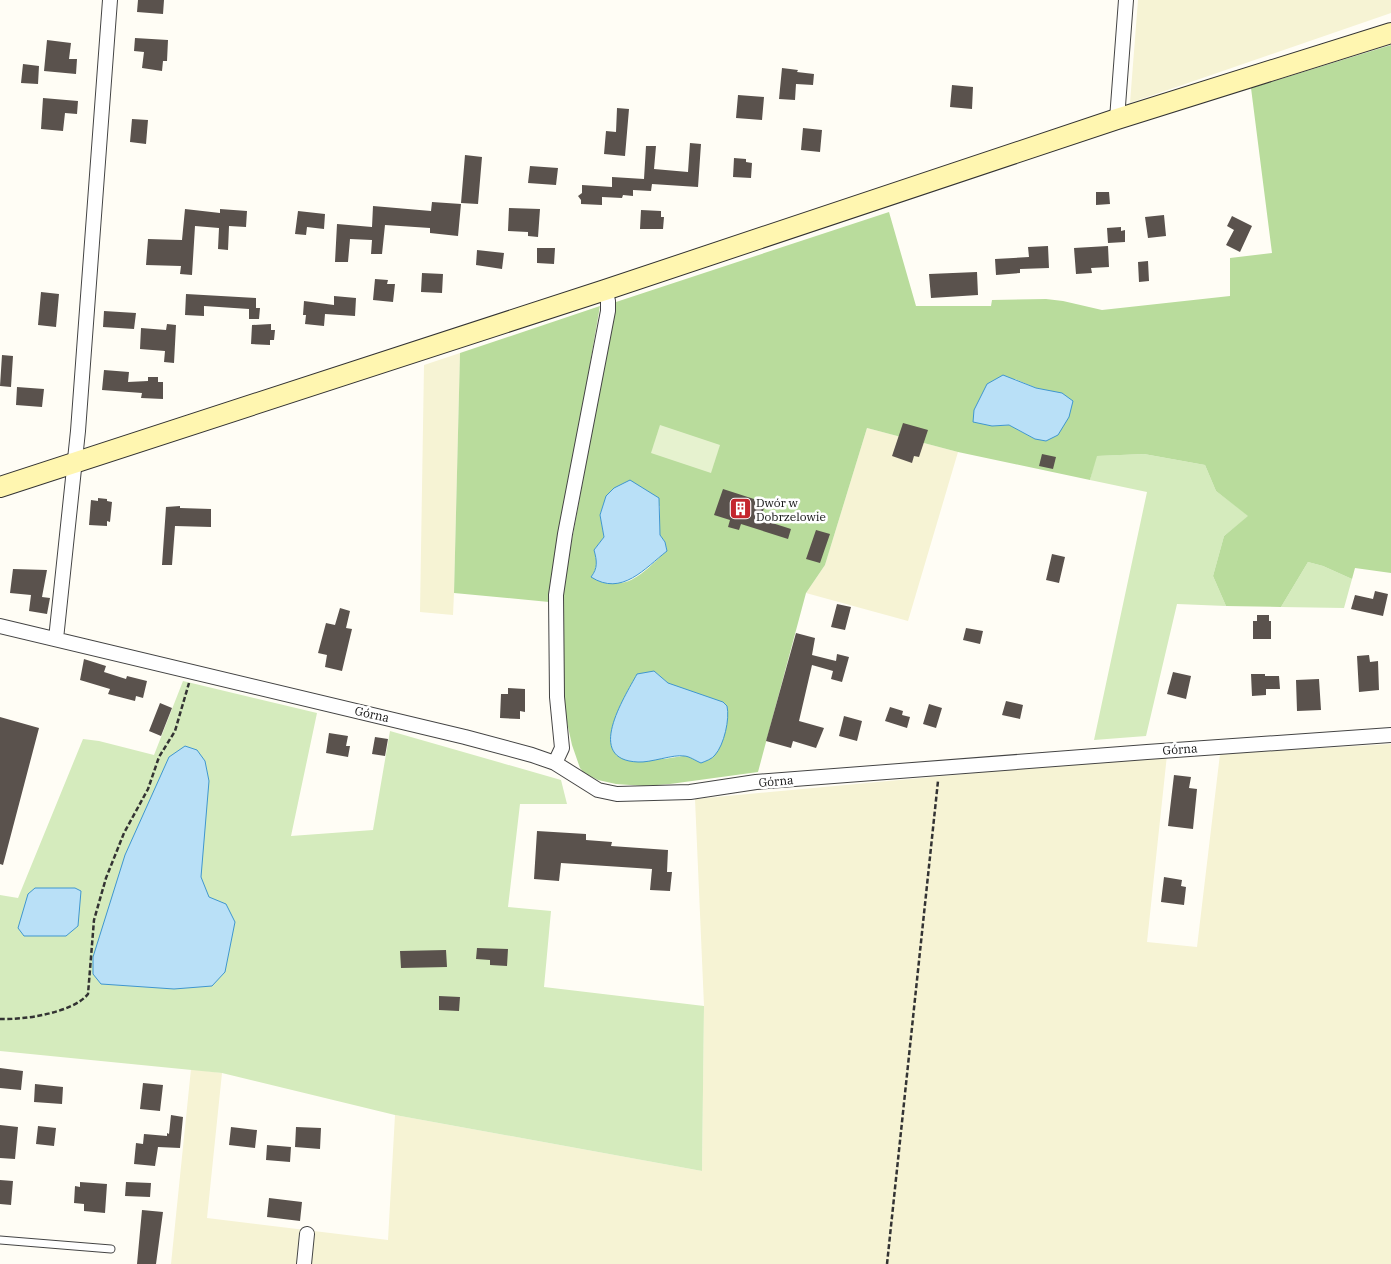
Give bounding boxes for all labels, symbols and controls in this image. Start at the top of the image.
place label: Dwór w Dobrzelowie [756,495,826,524]
building icon: Dwór w Dobrzelowie [728,497,752,521]
street label: Górna [353,703,391,725]
street label: Górna [1162,740,1198,758]
street label: Górna [758,772,795,790]

